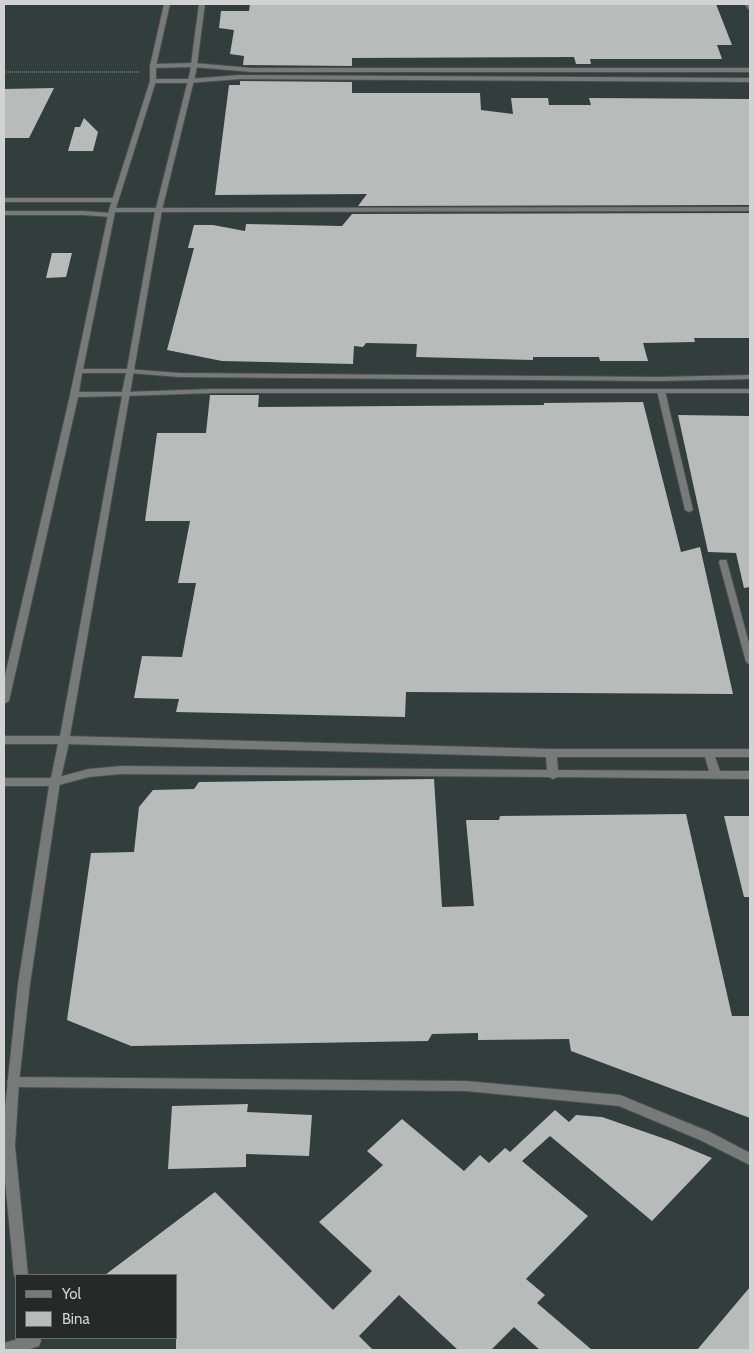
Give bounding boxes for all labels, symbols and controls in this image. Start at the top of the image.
legend [15,1274,178,1339]
text: Yol [62,1285,81,1303]
text: Bina [62,1310,90,1328]

